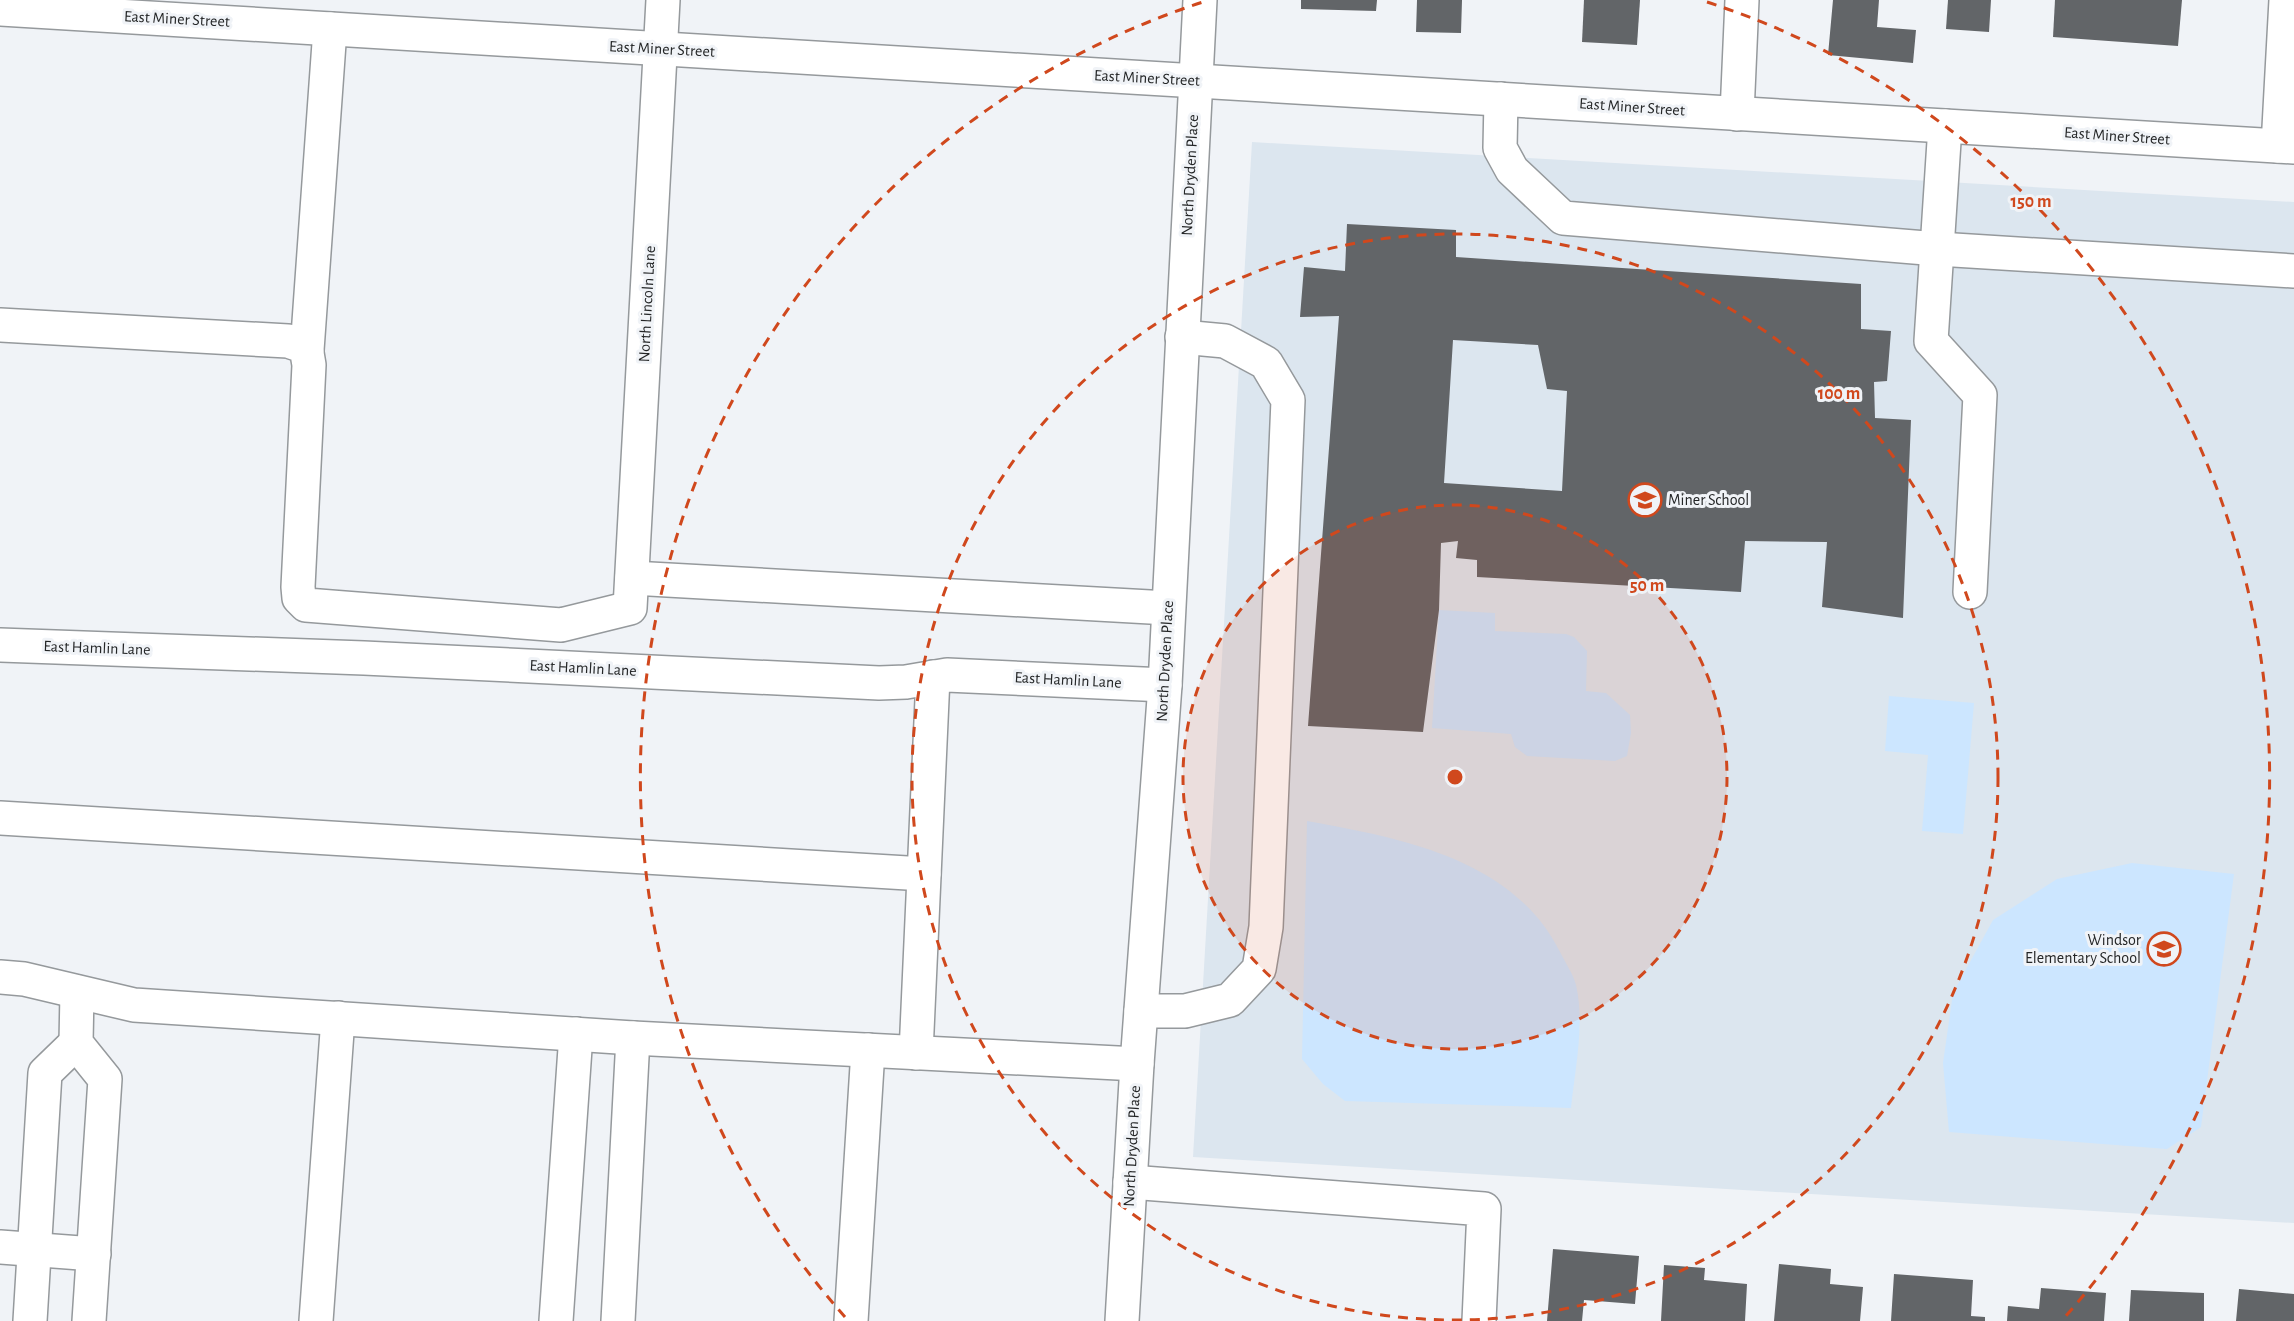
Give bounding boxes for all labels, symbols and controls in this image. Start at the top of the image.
street label: East Miner Street [124,8,230,30]
street label: East Miner Street [609,38,715,60]
street label: East Miner Street [1094,67,1200,89]
street label: East Miner Street [1579,95,1685,119]
street label: North Dryden Place [1179,114,1202,236]
street label: East Miner Street [2064,124,2170,148]
text: 150 m [2011,193,2051,211]
street label: North Lincoln Lane [636,245,658,363]
text: 100 m [1818,385,1860,403]
school or university icon: Miner School [1627,482,1663,518]
place label: Miner School [1668,492,1749,508]
text: 50 m [1630,577,1664,595]
street label: North Dryden Place [1154,600,1177,722]
street label: East Hamlin Lane [43,638,151,658]
street label: East Hamlin Lane [529,657,637,679]
street label: East Hamlin Lane [1014,669,1122,691]
centre of rings [1445,767,1465,787]
school or university icon: Windsor Elementary School [2146,931,2182,967]
place label: Windsor Elementary School [2025,932,2142,967]
street label: North Dryden Place [1121,1085,1144,1207]

